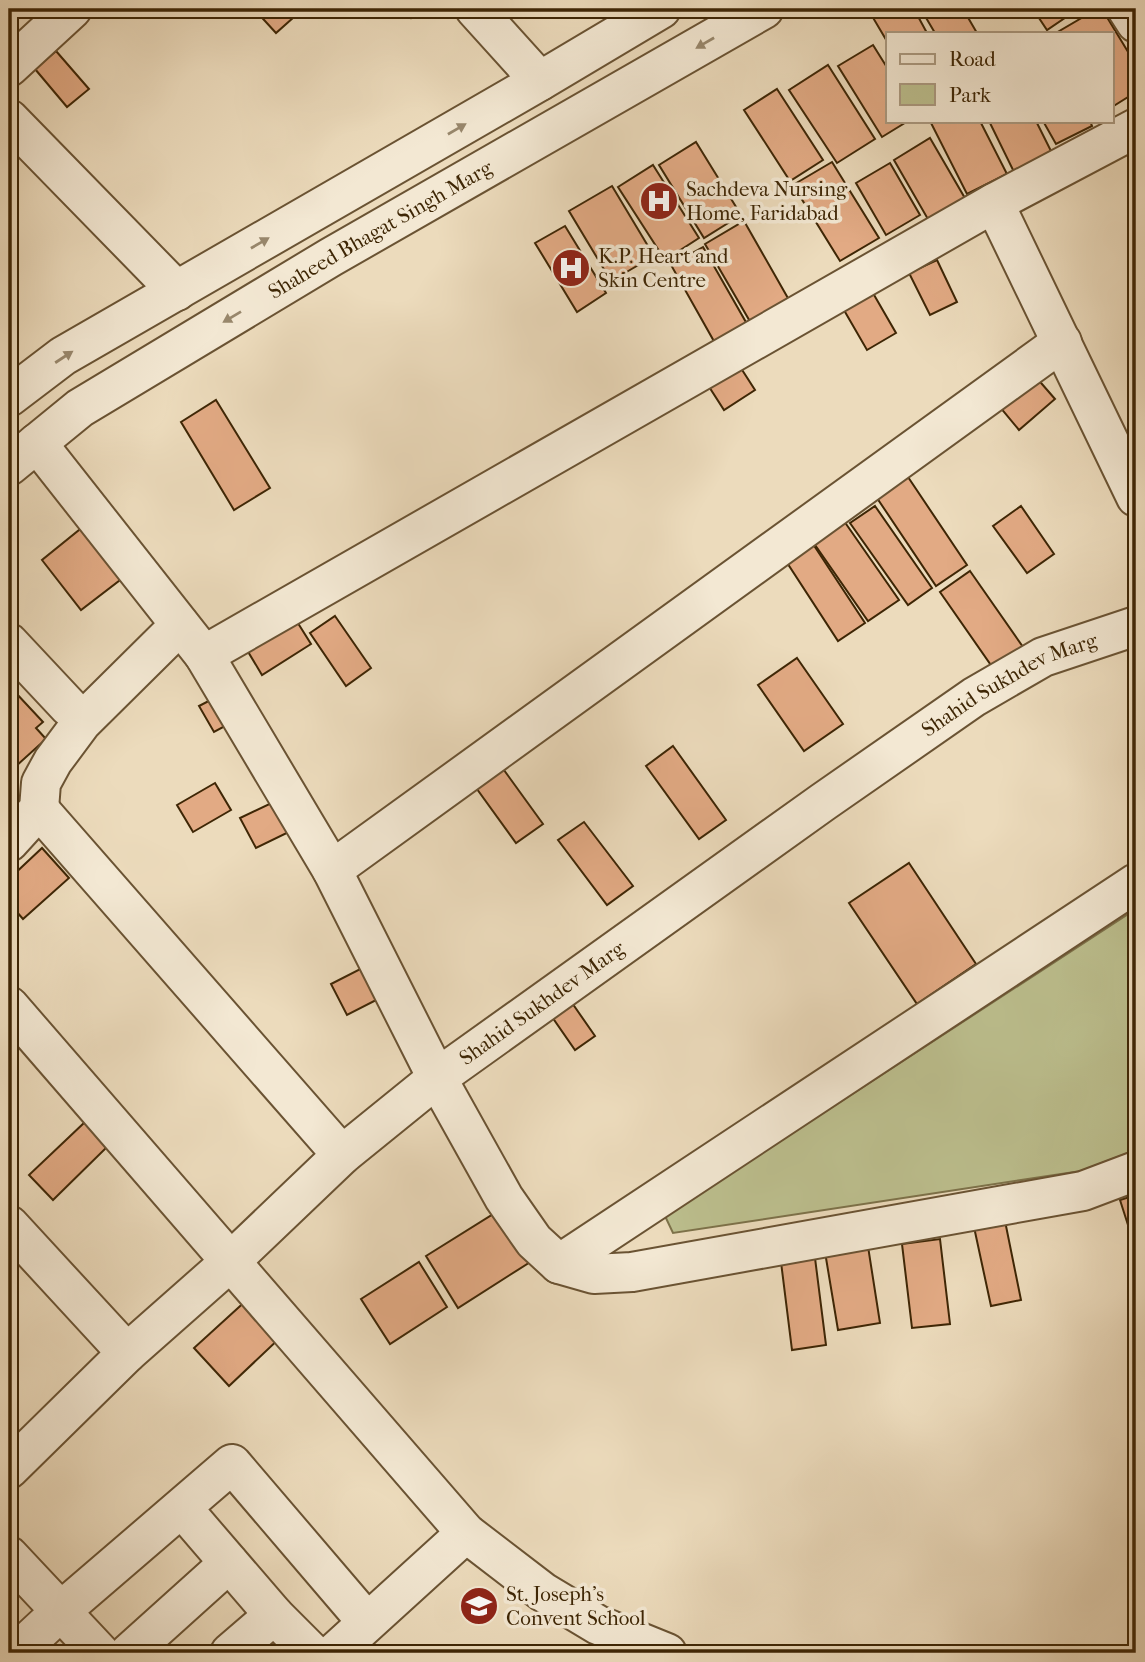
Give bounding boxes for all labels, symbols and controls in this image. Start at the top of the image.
legend [886,32,1114,122]
one-way arrow [695,37,714,49]
text: Road [949,47,996,71]
text: Park [949,83,991,107]
one-way arrow [448,123,467,135]
street label: Shaheed Bhagat Singh Marg [264,155,497,304]
place label: Sachdeva Nursing Home, Faridabad [686,177,848,225]
hospital icon: Sachdeva Nursing Home, Faridabad [638,180,680,222]
one-way arrow [251,237,270,249]
place label: K.P. Heart and Skin Centre [598,244,729,292]
hospital icon: K.P. Heart and Skin Centre [550,247,592,289]
one-way arrow [223,310,242,323]
one-way arrow [54,351,73,364]
street label: Shahid Sukhdev Marg [917,628,1101,742]
street label: Shahid Sukhdev Marg [455,935,630,1070]
place label: St. Joseph's Convent School [506,1582,646,1630]
school or university icon: St. Joseph's Convent School [458,1585,500,1627]

